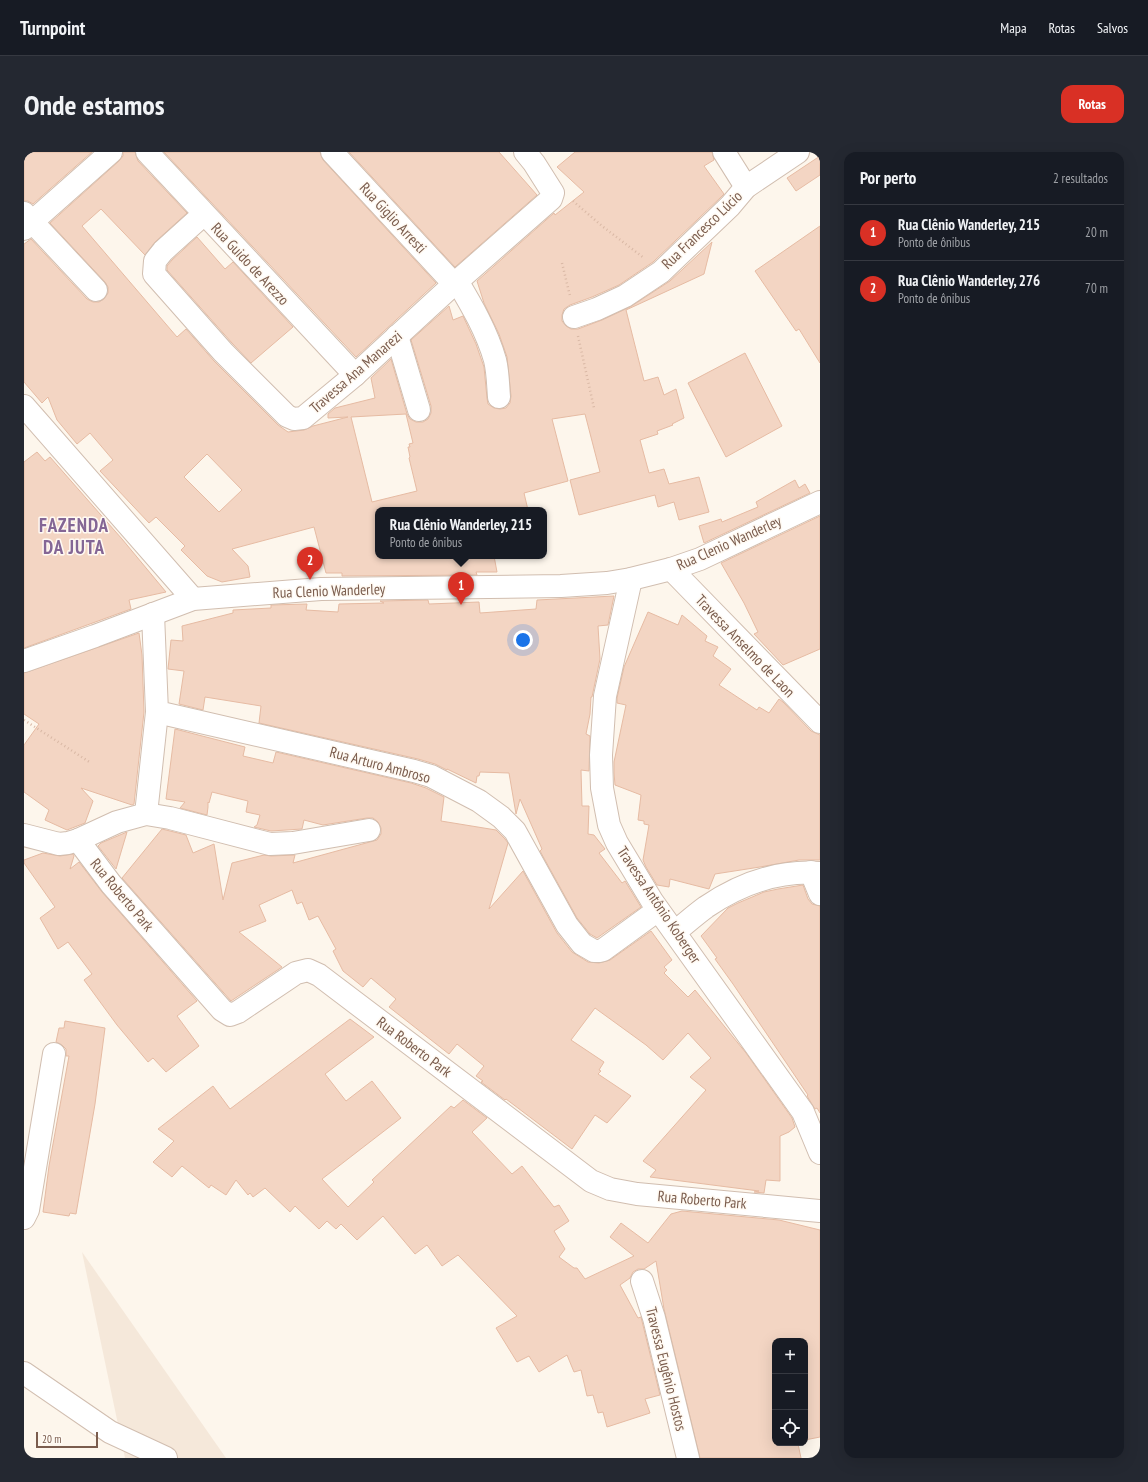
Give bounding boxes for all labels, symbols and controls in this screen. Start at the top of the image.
text: Turnpoint [20,16,85,40]
text: Mapa [1000,19,1027,37]
text: Rotas [1049,19,1075,37]
text: Salvos [1097,19,1128,37]
button: Rotas [1061,85,1124,123]
text: Onde estamos [24,86,165,123]
text: Por perto [860,167,916,189]
text: 2 resultados [1053,170,1108,187]
street label: Rua Giglio Arresti [356,178,431,257]
street label: Rua Francesco Lúcio [657,186,746,273]
text: Rua Clênio Wanderley, 215 [898,215,1040,234]
street label: Rua Guido de Arezzo [207,218,293,309]
text: 1 [870,224,876,241]
text: 20 m [1085,224,1108,241]
text: Ponto de ônibus [898,234,970,251]
text: Rua Clênio Wanderley, 276 [898,271,1040,290]
text: 2 [870,280,876,297]
text: 70 m [1085,280,1108,297]
text: Ponto de ônibus [898,290,970,307]
street label: Travessa Ana Manarezi [306,326,406,417]
popup [375,507,547,559]
street label: Rua Clenio Wanderley [673,511,784,574]
district label: FAZENDA DA JUTA [39,513,109,559]
text: Rua Clênio Wanderley, 215 [390,515,532,534]
text: Ponto de ônibus [390,534,462,551]
pin: 2 [297,547,323,580]
pin: 1 [448,572,474,605]
street label: Rua Clenio Wanderley [272,579,386,602]
street label: Travessa Anselmo de Laon [692,590,799,701]
your location [513,630,533,650]
street label: Rua Arturo Ambroso [328,742,433,787]
street label: Travessa Antônio Koberger [613,843,706,968]
street label: Rua Roberto Park [86,854,158,935]
street label: Rua Roberto Park [373,1012,456,1081]
street label: Rua Roberto Park [657,1186,747,1213]
street label: Travessa Eugênio Hostos [642,1305,691,1433]
map controls [772,1338,808,1446]
button: + [772,1338,808,1374]
button: − [772,1374,808,1410]
button: locate [772,1410,808,1446]
scale bar [36,1430,98,1449]
text: 20 m [42,1432,61,1446]

